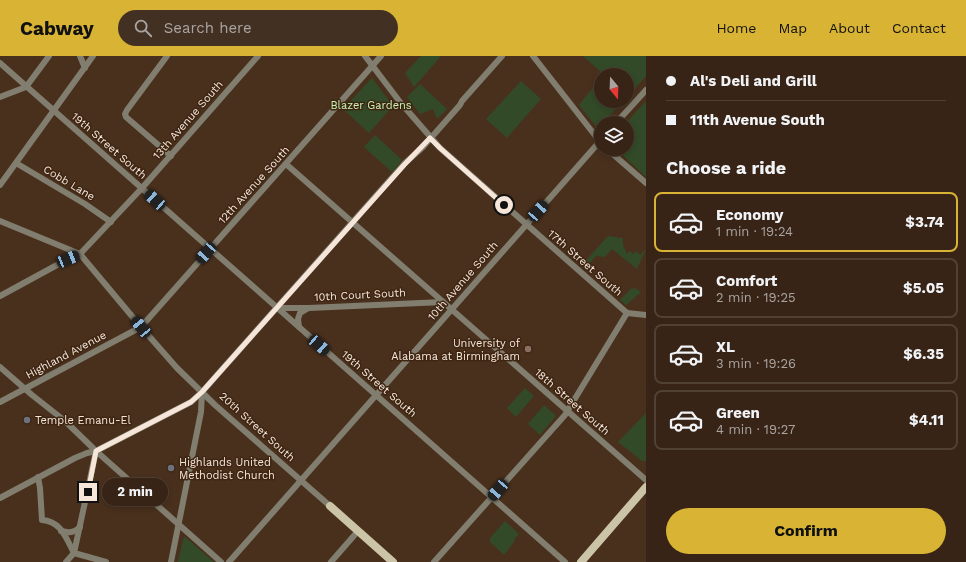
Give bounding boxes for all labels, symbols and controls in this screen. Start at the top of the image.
search box [118,10,398,46]
text: Cabway [20,17,94,40]
icon: search [132,17,154,39]
text: Search here [164,19,252,37]
text: Home [716,20,756,36]
text: Map [778,20,807,36]
text: About [829,20,870,36]
text: Contact [892,20,946,36]
north arrow [594,68,634,108]
map controls [594,68,634,156]
text: Al's Deli and Grill [690,72,817,90]
street label: 13th Avenue South [150,78,226,162]
park label: Blazer Gardens [330,99,412,112]
street label: 19th Street South [69,110,149,182]
text: 11th Avenue South [690,111,825,129]
button: layers [594,116,634,156]
street label: 12th Avenue South [216,144,292,226]
text: Choose a ride [666,157,786,178]
street label: Cobb Lane [41,163,97,203]
car [142,188,168,212]
route start [495,196,513,214]
car [526,198,550,224]
icon: car [668,204,704,240]
text: Economy [716,206,783,224]
text: $3.74 [905,213,944,231]
text: 1 min · 19:24 [716,224,793,239]
street label: 17th Street South [545,227,625,299]
street label: 10th Avenue South [425,239,501,323]
car [194,240,218,266]
car [55,249,81,269]
icon: car [668,270,704,306]
text: Comfort [716,272,777,290]
text: $5.05 [903,279,944,297]
street label: 10th Court South [314,286,406,304]
text: 2 min · 19:25 [716,290,796,305]
car [129,314,153,340]
street label: Highland Avenue [24,328,108,382]
car [306,333,332,357]
icon: car [668,336,704,372]
place label: University of Alabama at Birmingham [391,337,521,363]
text: XL [716,338,735,356]
marker: University of Alabama at Birmingham [523,344,533,354]
text: $6.35 [903,345,944,363]
street label: 19th Street South [339,348,419,420]
text: 3 min · 19:26 [716,356,796,371]
street label: 18th Street South [532,366,612,438]
street label: 20th Street South [217,390,297,464]
icon: car [668,402,704,438]
text: Green [716,404,760,422]
text: $4.11 [909,411,944,429]
place label: Temple Emanu-El [35,414,132,427]
marker: Temple Emanu-El [22,415,32,425]
text: 4 min · 19:27 [716,422,795,437]
place label: Highlands United Methodist Church [179,456,275,482]
marker: Highlands United Methodist Church [166,463,176,473]
car [486,477,510,503]
callout: 2 min [102,478,168,506]
route end [79,483,97,501]
text: 2 min [117,484,153,499]
button: Confirm [666,508,946,554]

